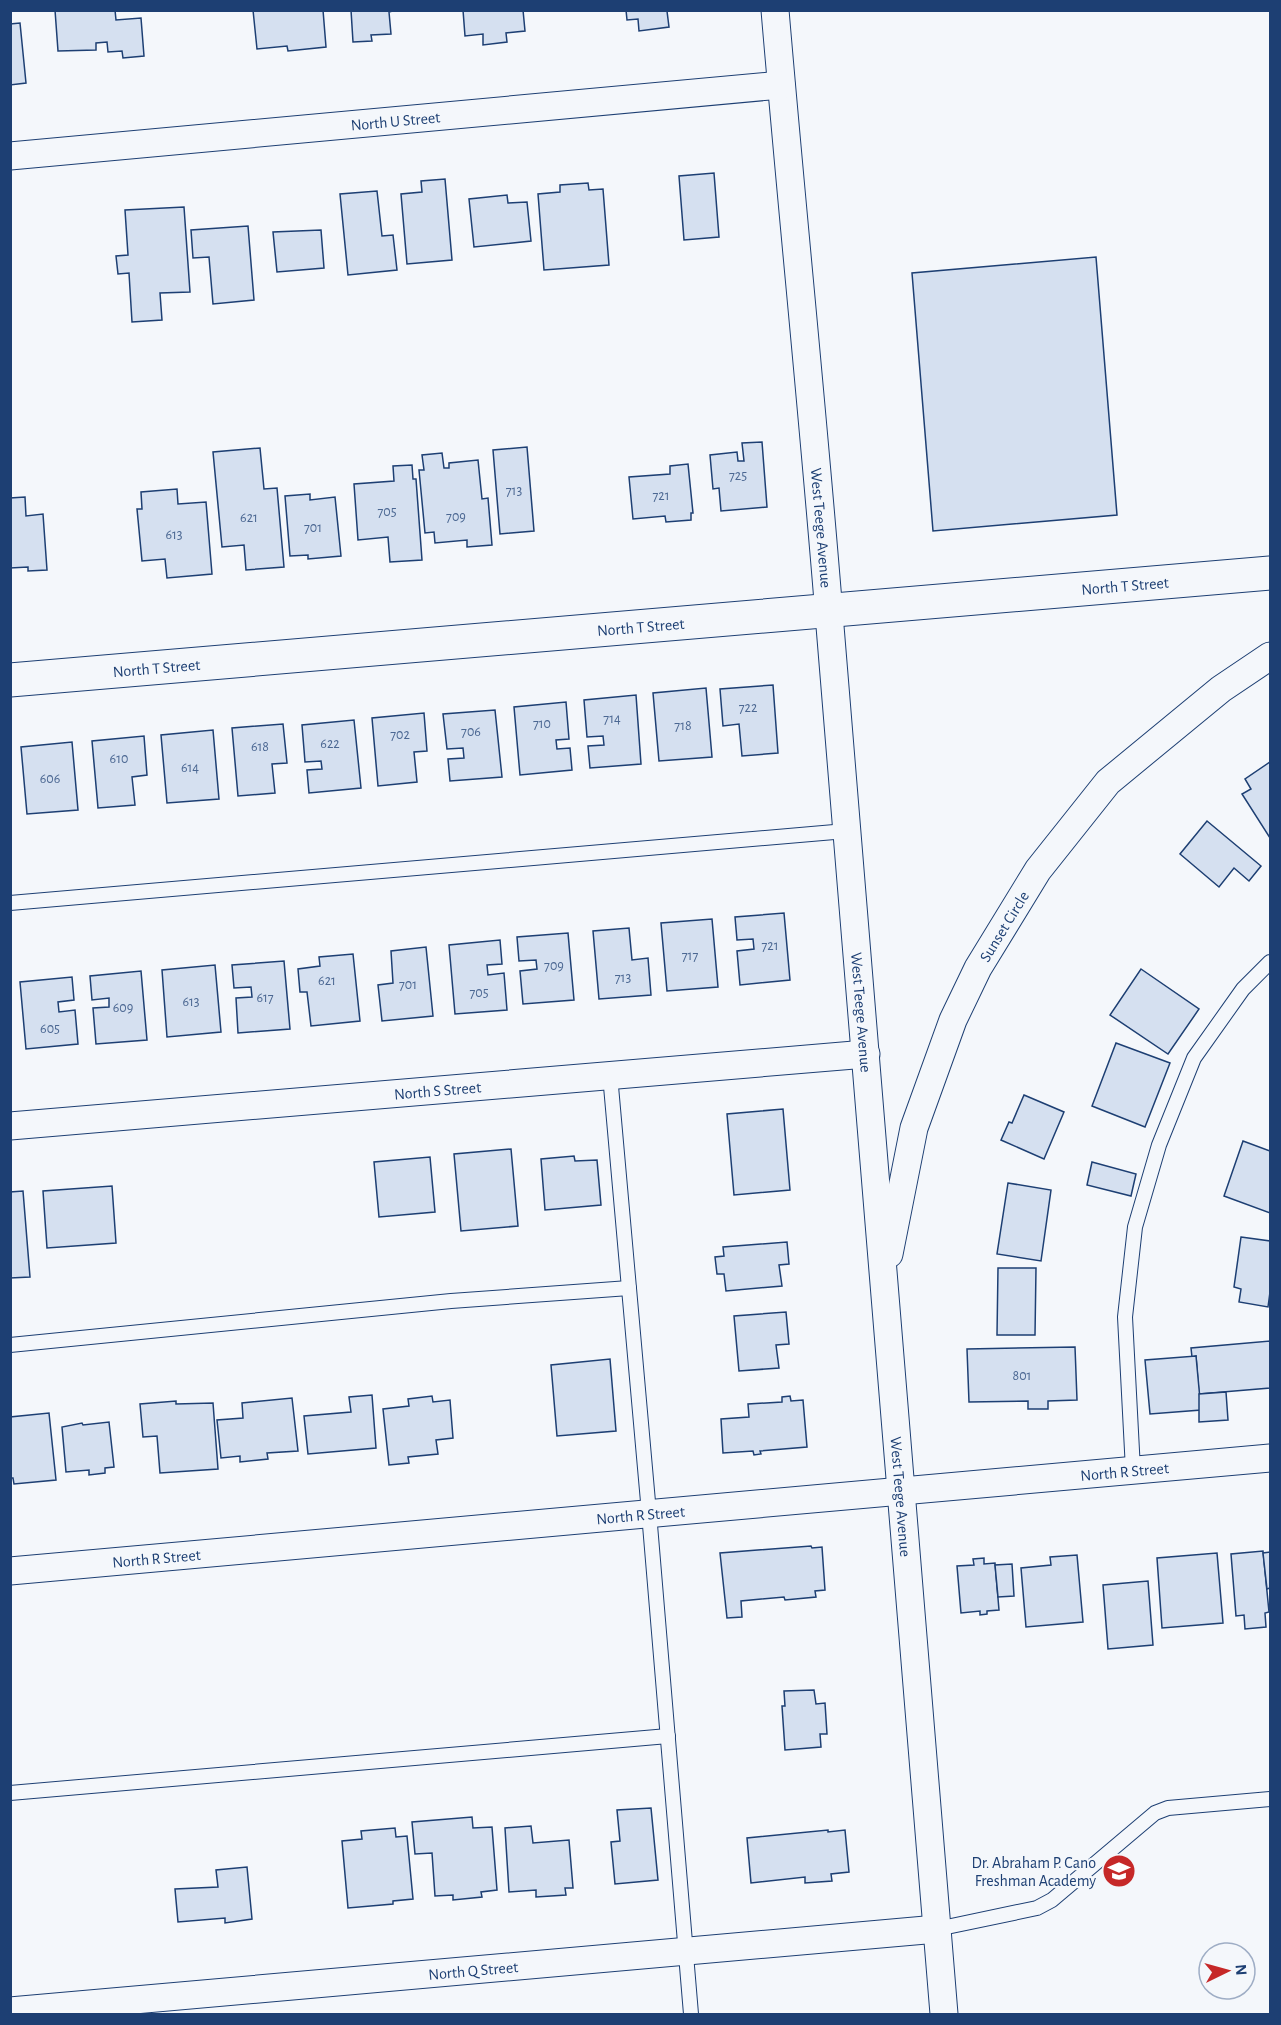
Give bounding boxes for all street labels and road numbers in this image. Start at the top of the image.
street label: North U Street [350,109,441,134]
street label: West Teege Avenue [808,467,834,589]
street label: North T Street [1081,575,1169,598]
street label: North T Street [596,616,685,639]
street label: North T Street [112,657,201,680]
street label: Sunset Circle [977,889,1032,965]
street label: West Teege Avenue [848,952,874,1073]
street label: North S Street [393,1079,482,1103]
street label: West Teege Avenue [887,1436,913,1558]
street label: North R Street [1080,1460,1170,1484]
street label: North R Street [596,1504,686,1527]
street label: North R Street [112,1547,201,1571]
street label: North Q Street [428,1959,519,1983]

